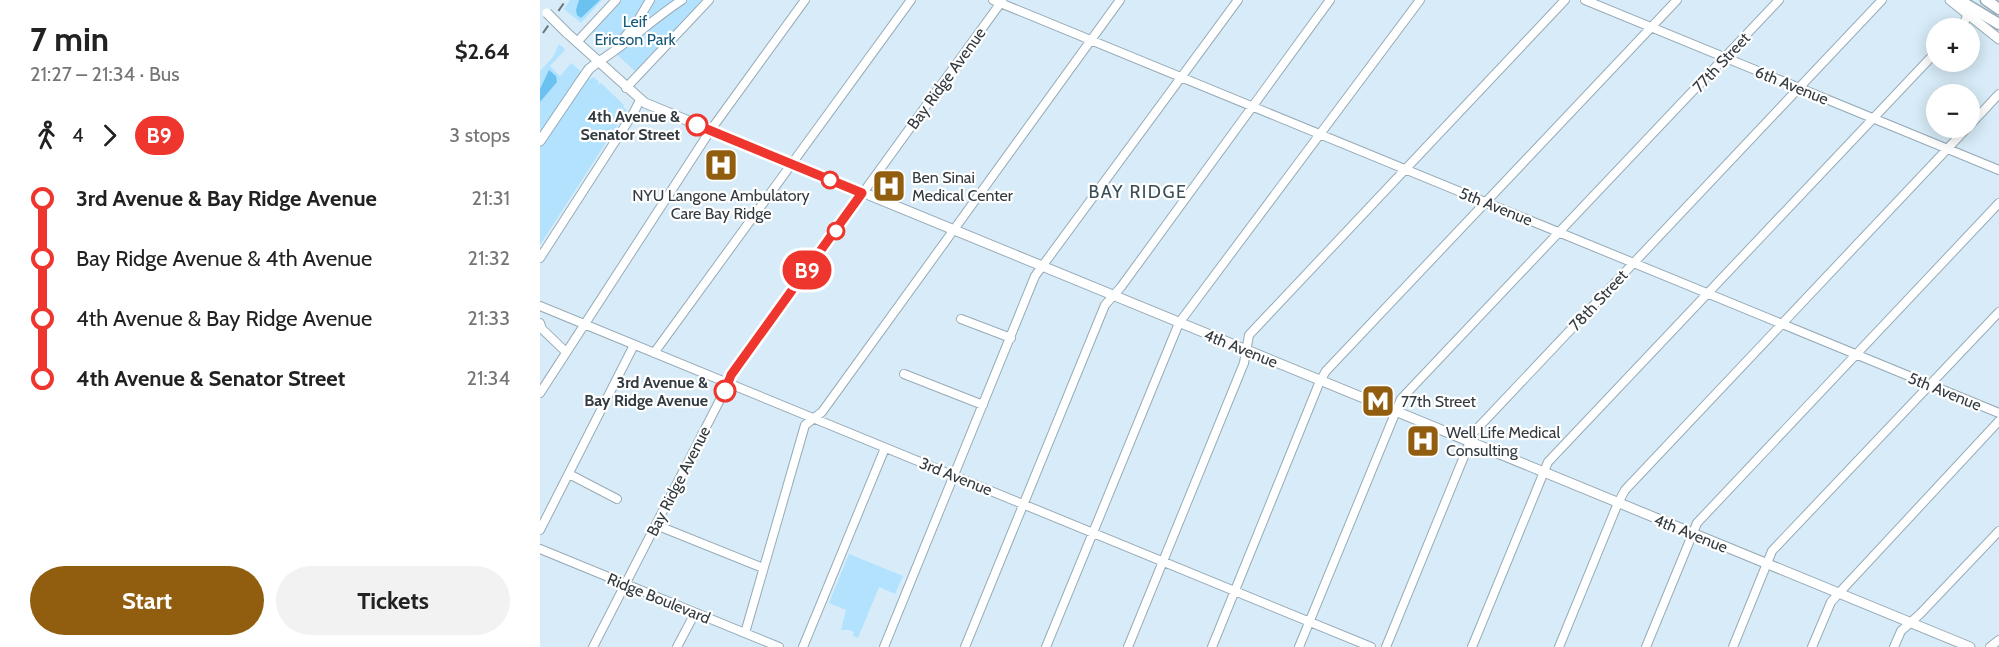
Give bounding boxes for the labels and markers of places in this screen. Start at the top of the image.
place label: 4th Avenue & Senator Street [581,107,680,144]
marker: 4th Avenue & Senator Street [686,114,708,136]
hospital icon: NYU Langone Ambulatory Care Bay Ridge [703,147,739,183]
hospital icon: Ben Sinai Medical Center [871,168,907,204]
place label: Ben Sinai Medical Center [912,168,1014,205]
unlabelled marker [821,171,839,189]
place label: NYU Langone Ambulatory Care Bay Ridge [632,186,810,223]
unlabelled marker [827,222,845,240]
place label: 3rd Avenue & Bay Ridge Avenue [584,373,708,410]
marker: 3rd Avenue & Bay Ridge Avenue [714,380,736,402]
metro station icon: 77th Street [1360,383,1396,419]
place label: 77th Street [1401,392,1476,411]
hospital icon: Well Life Medical Consulting [1405,423,1441,459]
place label: Well Life Medical Consulting [1446,423,1560,460]

